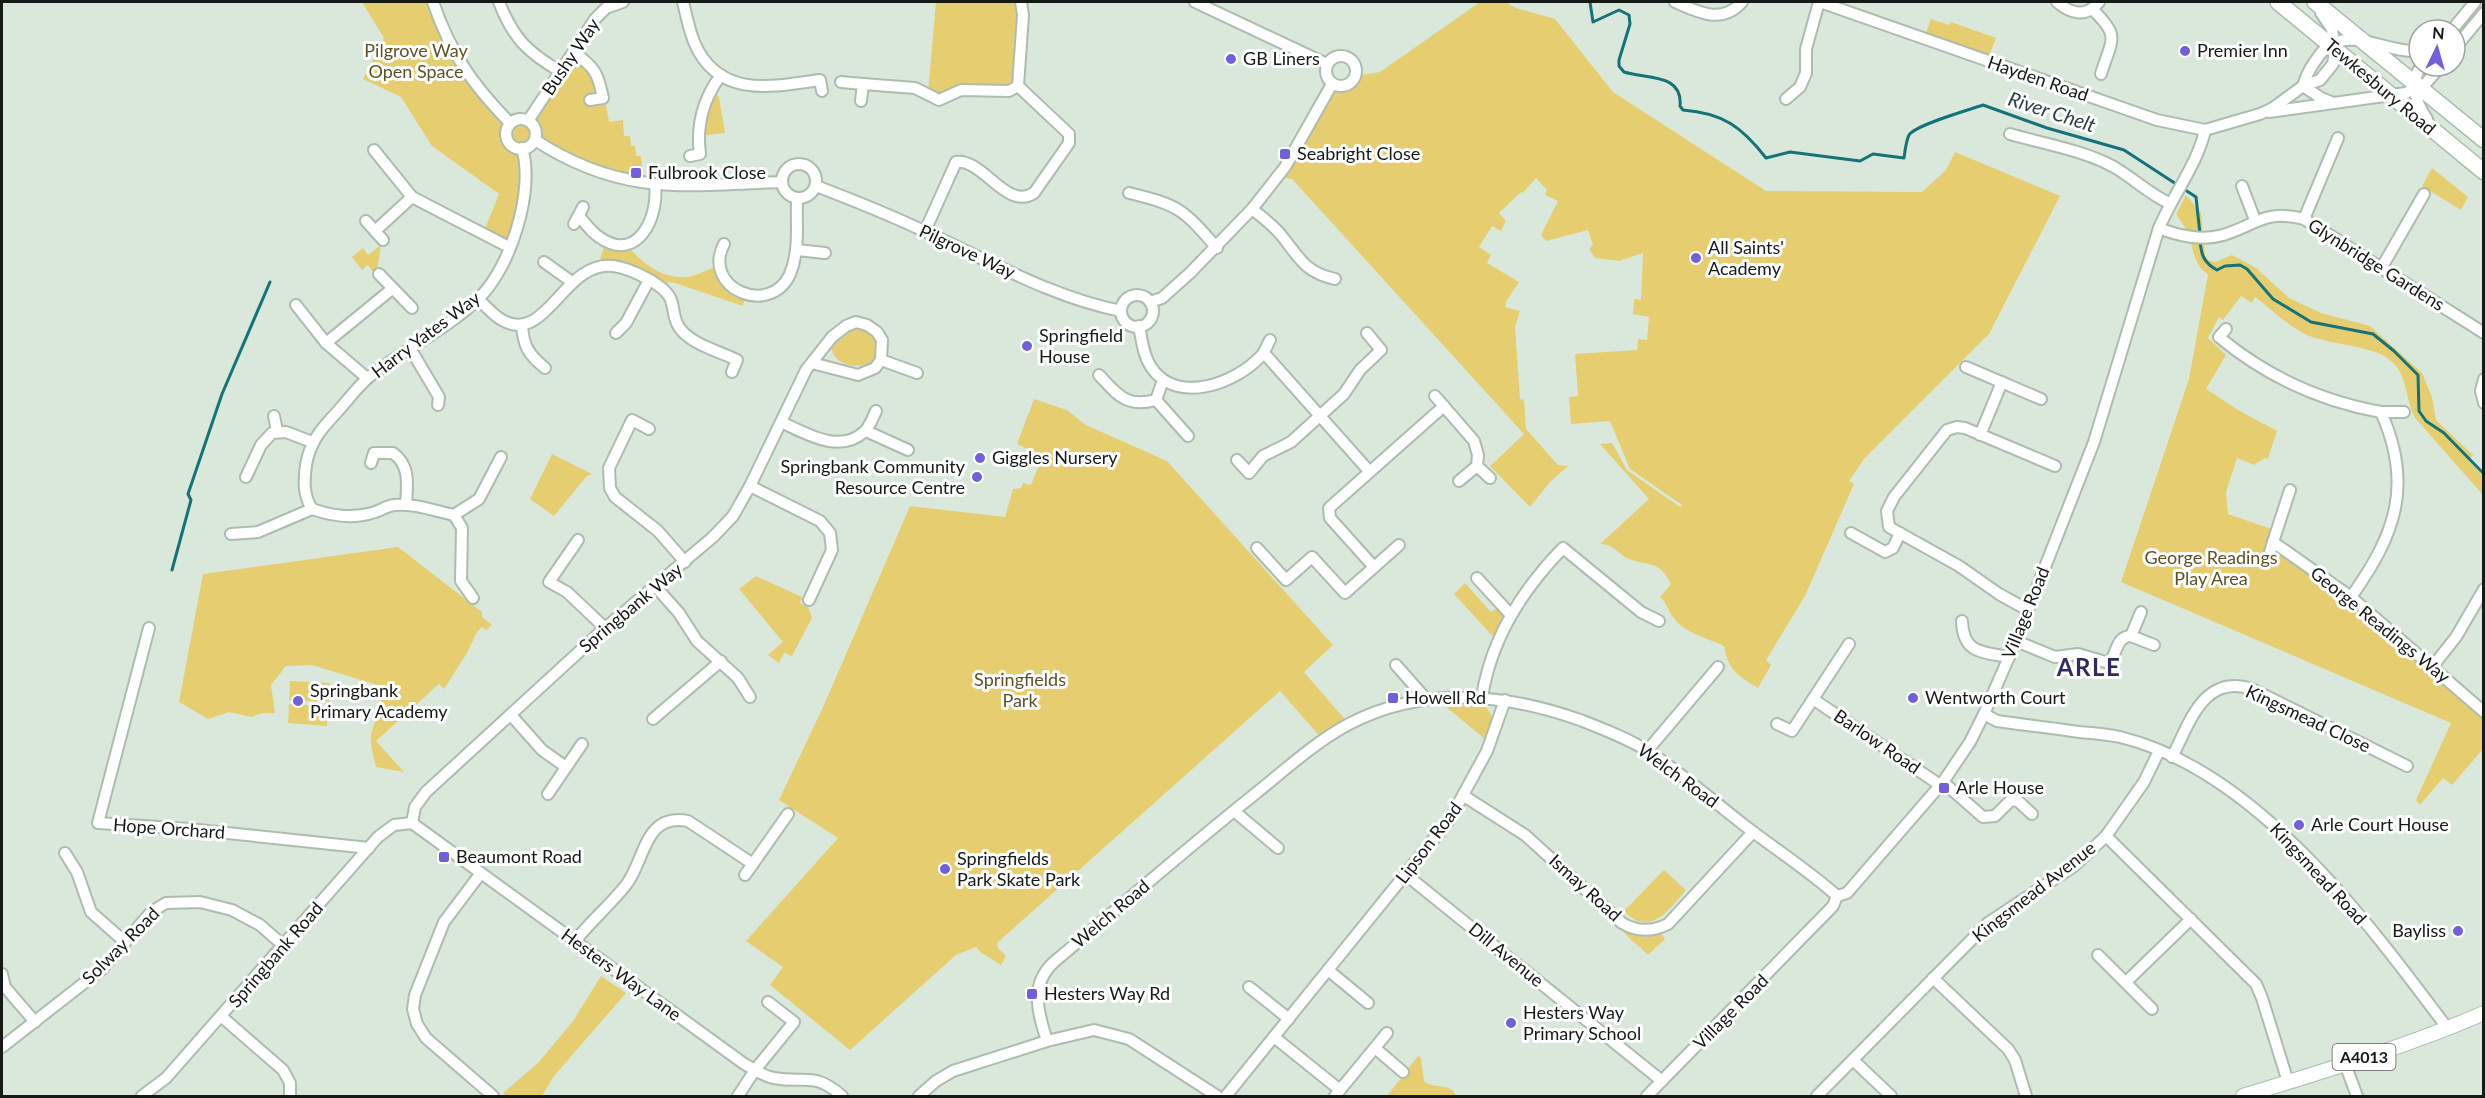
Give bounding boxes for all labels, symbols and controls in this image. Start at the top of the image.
street label: Bushy Way [536,13,604,99]
north arrow [2407,18,2467,78]
text: N [2431,23,2445,43]
street label: Tewkesbury Road [2321,33,2441,139]
park label: Pilgrove Way Open Space [364,39,468,82]
place label: Premier Inn [2197,39,2288,61]
marker: Premier Inn [2178,44,2192,58]
place label: GB Liners [1243,47,1320,69]
street label: Hayden Road [1985,50,2092,106]
marker: GB Liners [1224,52,1238,66]
water label: River Chelt [2006,86,2099,136]
place label: Seabright Close [1297,142,1420,164]
marker: Seabright Close [1278,147,1292,161]
place label: Fulbrook Close [648,161,766,183]
marker: Fulbrook Close [629,166,643,180]
street label: Glynbridge Gardens [2304,213,2449,315]
street label: Pilgrove Way [916,219,1020,283]
place label: All Saints' Academy [1708,236,1784,279]
marker: All Saints' Academy [1689,251,1703,265]
street label: Harry Yates Way [367,286,485,382]
place label: Springfield House [1039,324,1123,367]
marker: Springfield House [1020,339,1034,353]
place label: Giggles Nursery [992,446,1118,468]
marker: Giggles Nursery [973,451,987,465]
place label: Springbank Community Resource Centre [780,455,966,498]
marker: Springbank Community Resource Centre [970,470,984,484]
park label: George Readings Play Area [2144,546,2278,589]
street label: Springbank Way [574,557,687,657]
street label: George Readings Way [2306,561,2455,688]
street label: Village Road [1997,563,2053,662]
district label: ARLE [2056,652,2121,681]
park label: Springfields Park [974,668,1066,711]
place label: Springbank Primary Academy [310,679,448,722]
street label: Kingsmead Close [2243,680,2374,757]
place label: Howell Rd [1405,686,1486,708]
place label: Wentworth Court [1925,686,2066,708]
marker: Howell Rd [1386,691,1400,705]
marker: Wentworth Court [1906,691,1920,705]
marker: Springbank Primary Academy [291,694,305,708]
street label: Barlow Road [1830,704,1925,778]
street label: Welch Road [1634,739,1723,812]
place label: Arle House [1956,776,2044,798]
marker: Arle House [1937,781,1951,795]
street label: Lipson Road [1390,797,1466,887]
street label: Hope Orchard [112,813,226,843]
place label: Arle Court House [2311,813,2449,835]
street label: Kingsmead Road [2266,818,2372,929]
marker: Arle Court House [2292,818,2306,832]
street label: Kingsmead Avenue [1967,836,2099,946]
place label: Beaumont Road [456,845,582,867]
place label: Springfields Park Skate Park [957,847,1081,890]
street label: Ismay Road [1545,849,1626,925]
marker: Beaumont Road [437,850,451,864]
marker: Springfields Park Skate Park [938,862,952,876]
street label: Welch Road [1067,874,1154,952]
street label: Springbank Road [223,897,327,1012]
street label: Solway Road [77,902,164,989]
street label: Dill Avenue [1465,917,1548,991]
place label: Bayliss [2392,919,2446,941]
street label: Hesters Way Lane [557,923,686,1025]
marker: Bayliss [2451,924,2465,938]
street label: Village Road [1688,969,1772,1053]
place label: Hesters Way Rd [1044,982,1170,1004]
marker: Hesters Way Rd [1025,987,1039,1001]
place label: Hesters Way Primary School [1523,1001,1641,1044]
marker: Hesters Way Primary School [1504,1016,1518,1030]
road number: A4013 [2332,1044,2396,1070]

